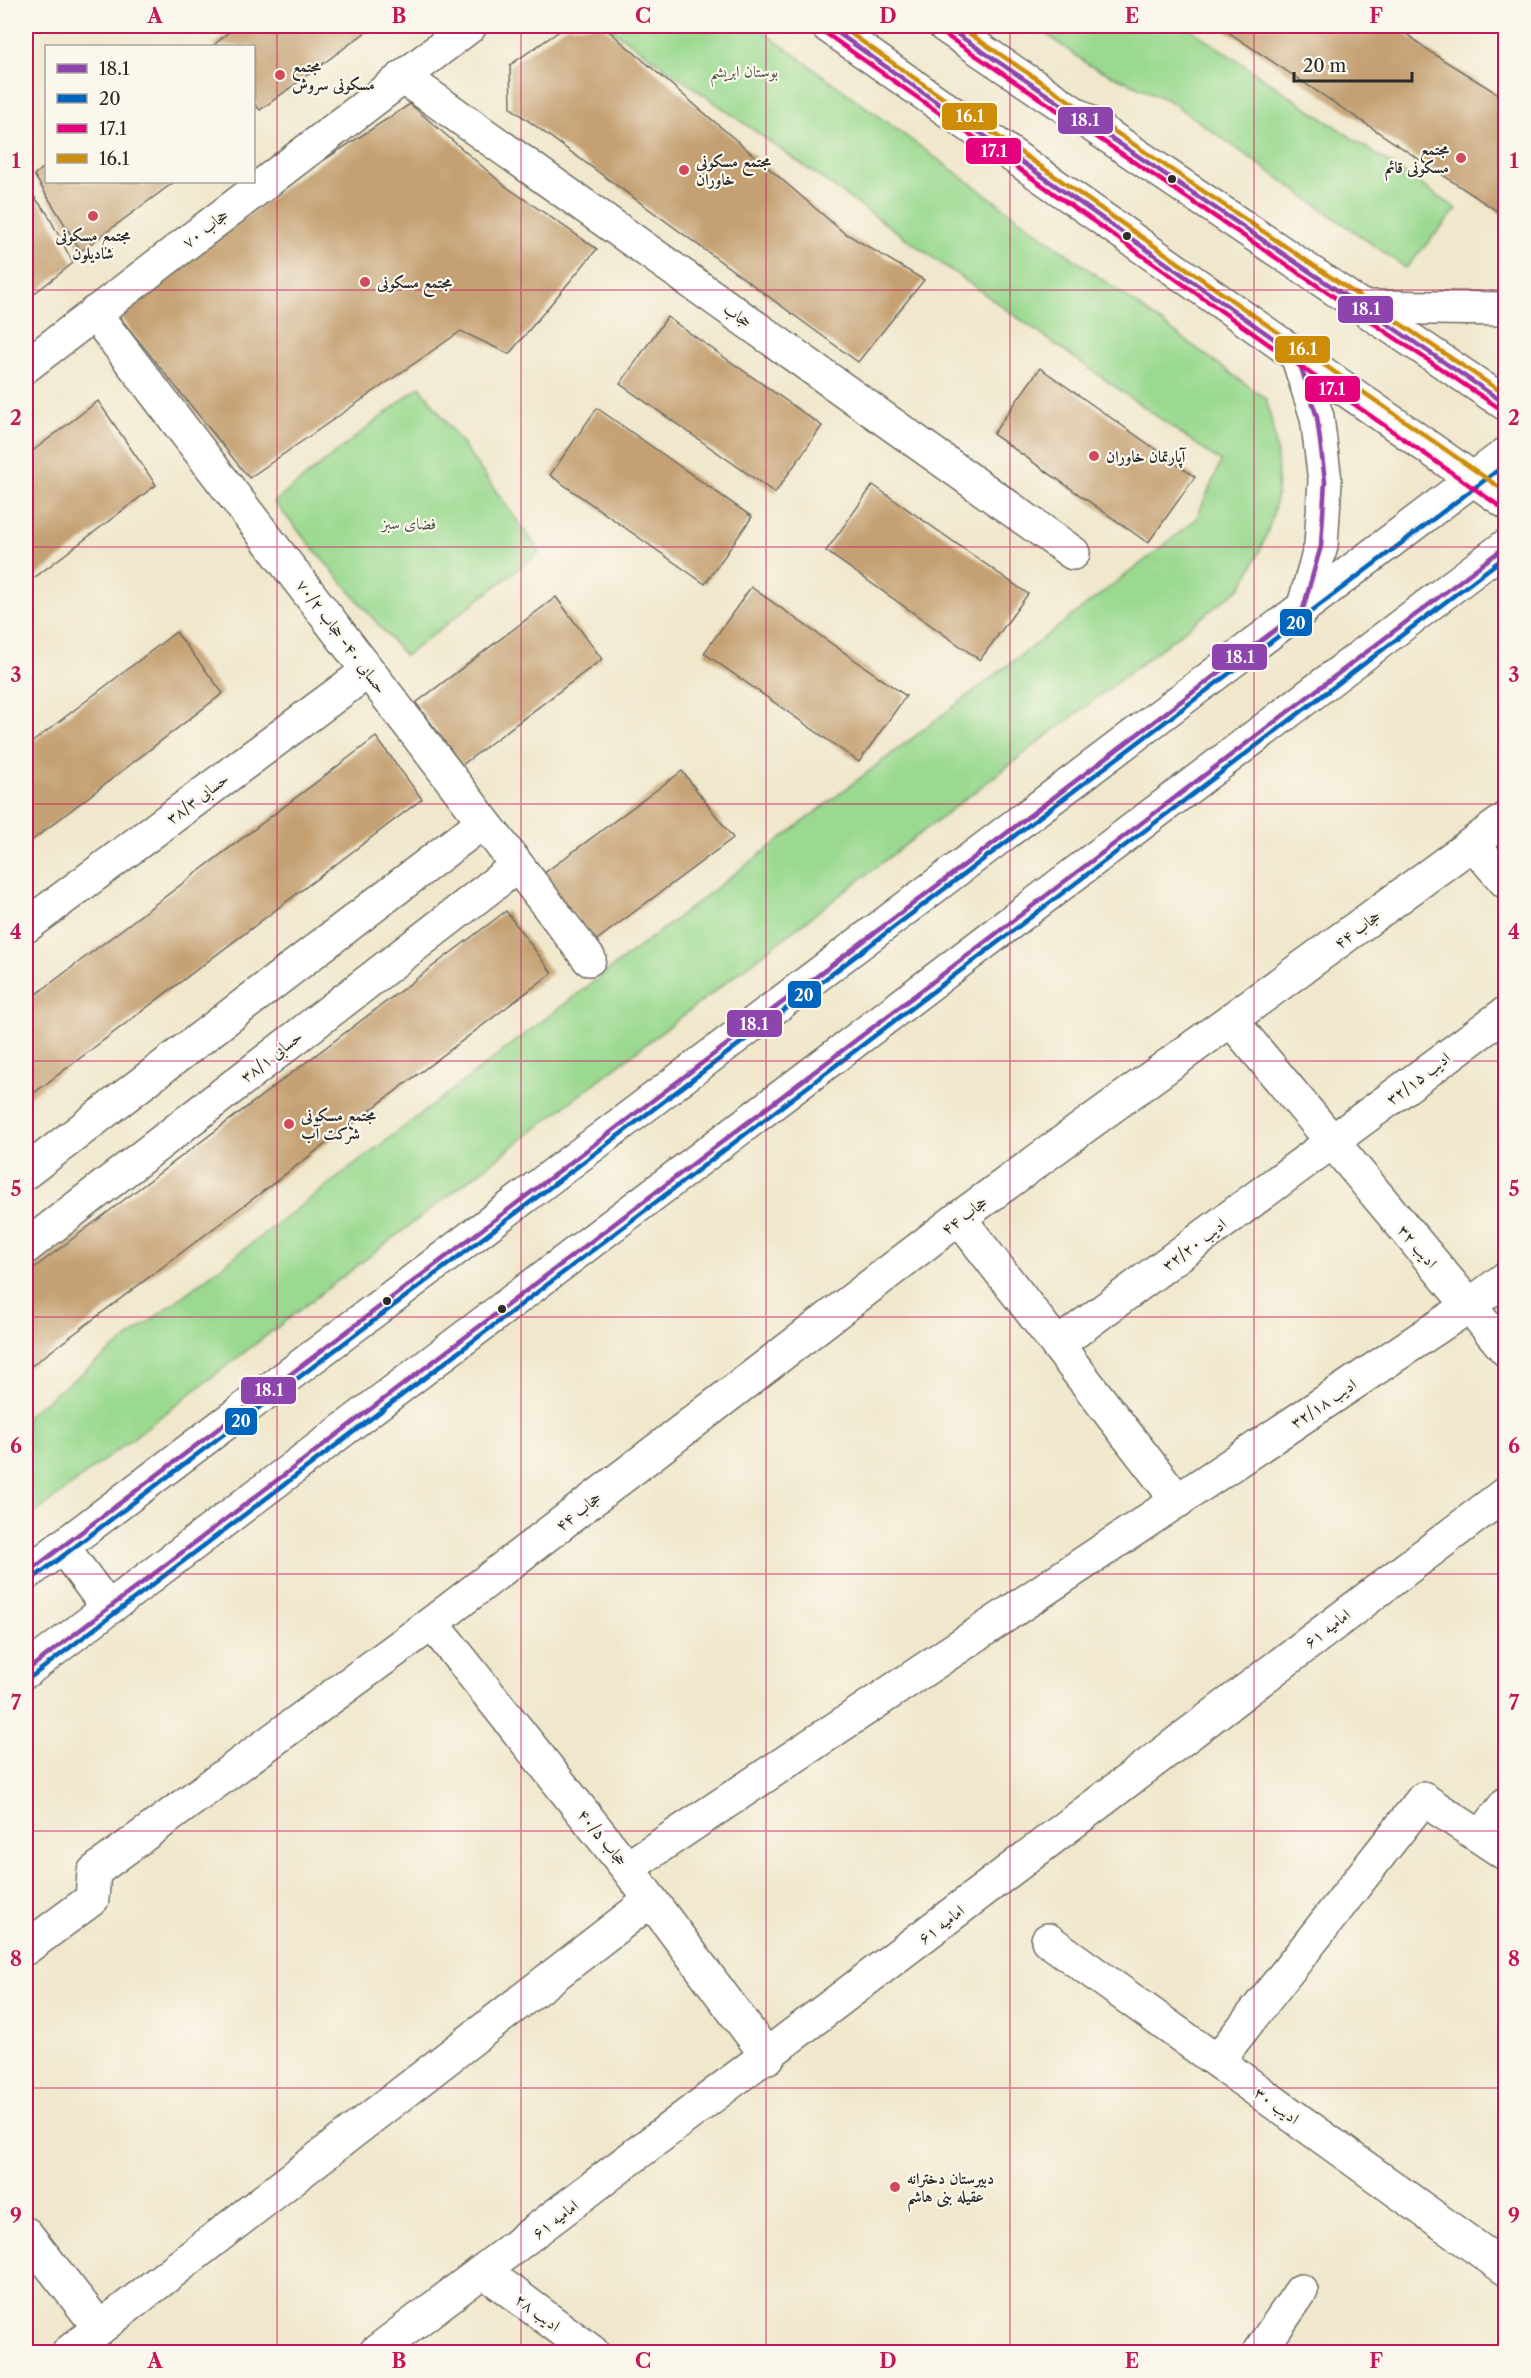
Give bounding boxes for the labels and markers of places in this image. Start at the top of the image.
place label: مجتمع مسکونی سروش [292,56,375,96]
marker: مجتمع مسکونی سروش [273,68,287,82]
place label: مجتمع مسکونی قائم [1385,139,1449,182]
place label: مجتمع مسکونی خاوران [695,151,771,189]
marker: مجتمع مسکونی قائم [1454,151,1468,165]
marker: مجتمع مسکونی خاوران [677,163,691,177]
unlabelled marker [1166,173,1178,185]
marker: مجتمع مسکونی شادیلون [86,209,100,223]
place label: مجتمع مسکونی شادیلون [55,225,131,264]
unlabelled marker [1121,230,1133,242]
place label: مجتمع مسکونی [376,272,452,298]
marker: مجتمع مسکونی [358,275,372,289]
place label: آپارتمان خاوران [1106,446,1188,469]
marker: آپارتمان خاوران [1087,449,1101,463]
place label: مجتمع مسکونی شرکت آب [300,1105,376,1145]
marker: مجتمع مسکونی شرکت آب [282,1117,296,1131]
unlabelled marker [381,1295,393,1307]
unlabelled marker [496,1303,508,1315]
place label: دبیرستان دخترانه عقیله بنی هاشم [907,2168,994,2213]
marker: دبیرستان دخترانه عقیله بنی هاشم [888,2180,902,2194]

